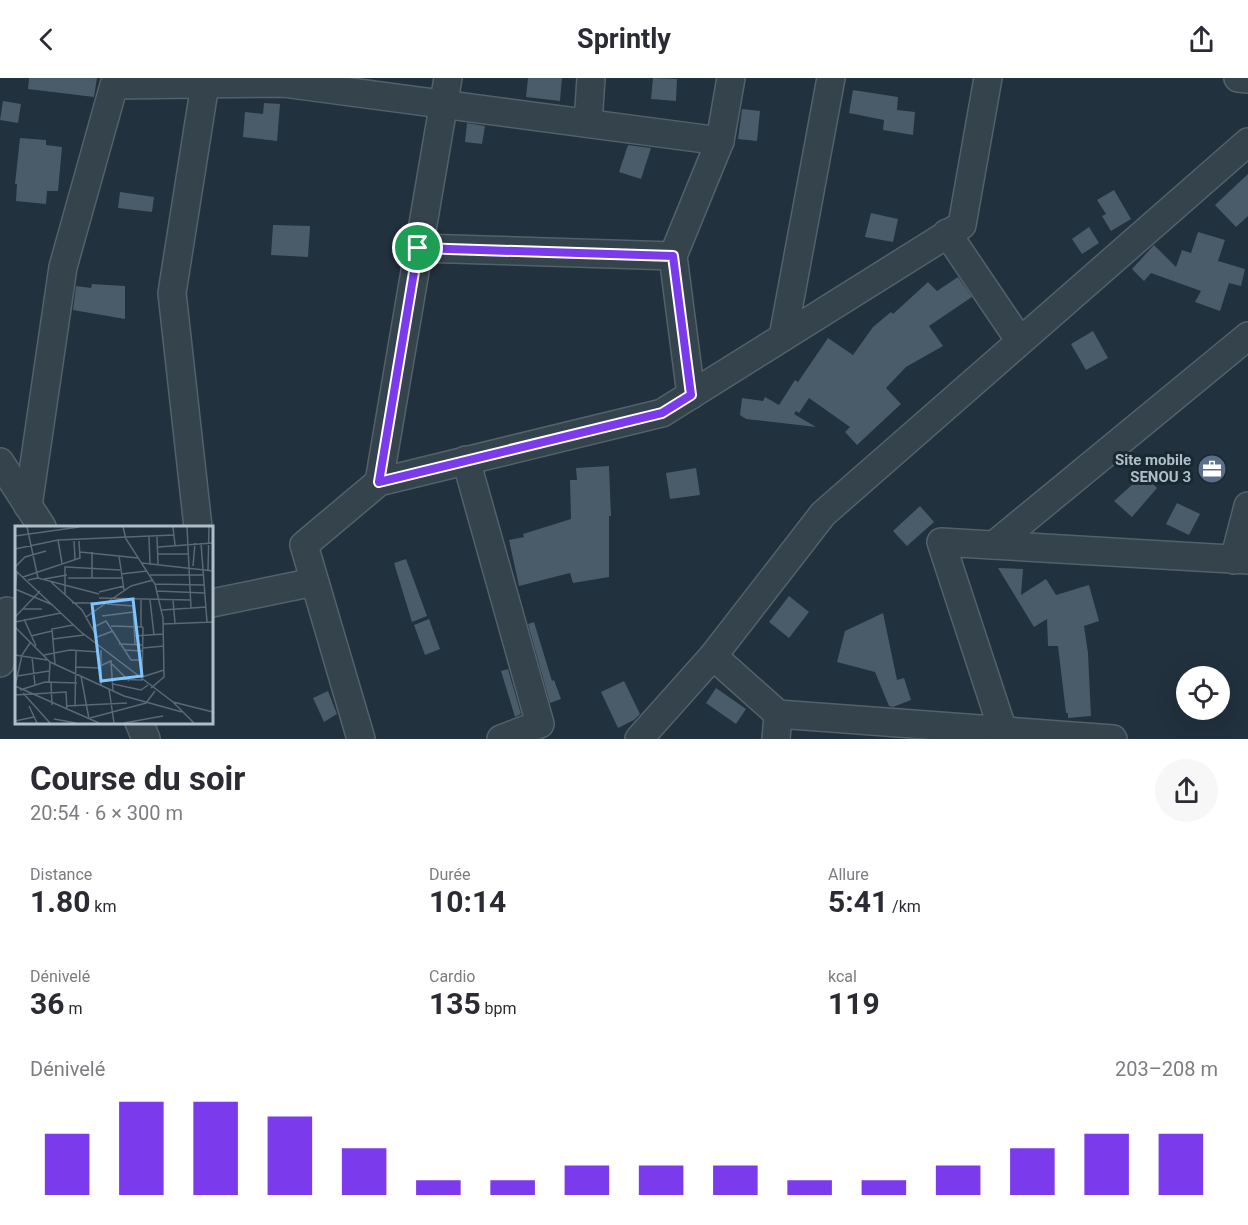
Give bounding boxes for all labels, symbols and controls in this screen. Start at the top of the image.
icon: back [30,23,63,56]
text: Sprintly [577,23,671,55]
icon: share [1185,23,1218,56]
pin [392,222,443,273]
icon: arrive [401,231,434,264]
place label: Site mobile SENOU 3 [1115,451,1191,486]
office icon: Site mobile SENOU 3 [1196,453,1228,485]
inset map [15,526,213,724]
map controls [1176,666,1230,720]
button: locate [1176,666,1230,720]
text: Course du soir [30,759,245,798]
button: share [1155,759,1218,822]
text: 20:54 · 6 × 300 m [30,801,183,825]
text: Distance [30,865,92,884]
text: Durée [429,865,471,884]
text: Allure [828,865,869,884]
text: 1.80 [30,884,90,919]
text: 10:14 [429,884,506,919]
text: 5:41 [828,884,888,919]
text: km [90,897,116,916]
text: /km [888,897,921,916]
text: Dénivelé [30,967,90,986]
text: Cardio [429,967,475,986]
text: kcal [828,967,857,986]
text: 36 [30,986,64,1021]
text: 135 [429,986,481,1021]
text: 119 [828,986,880,1021]
text: m [64,999,82,1018]
text: bpm [481,999,517,1018]
text: Dénivelé [30,1057,105,1081]
text: 203–208 m [1115,1057,1218,1081]

